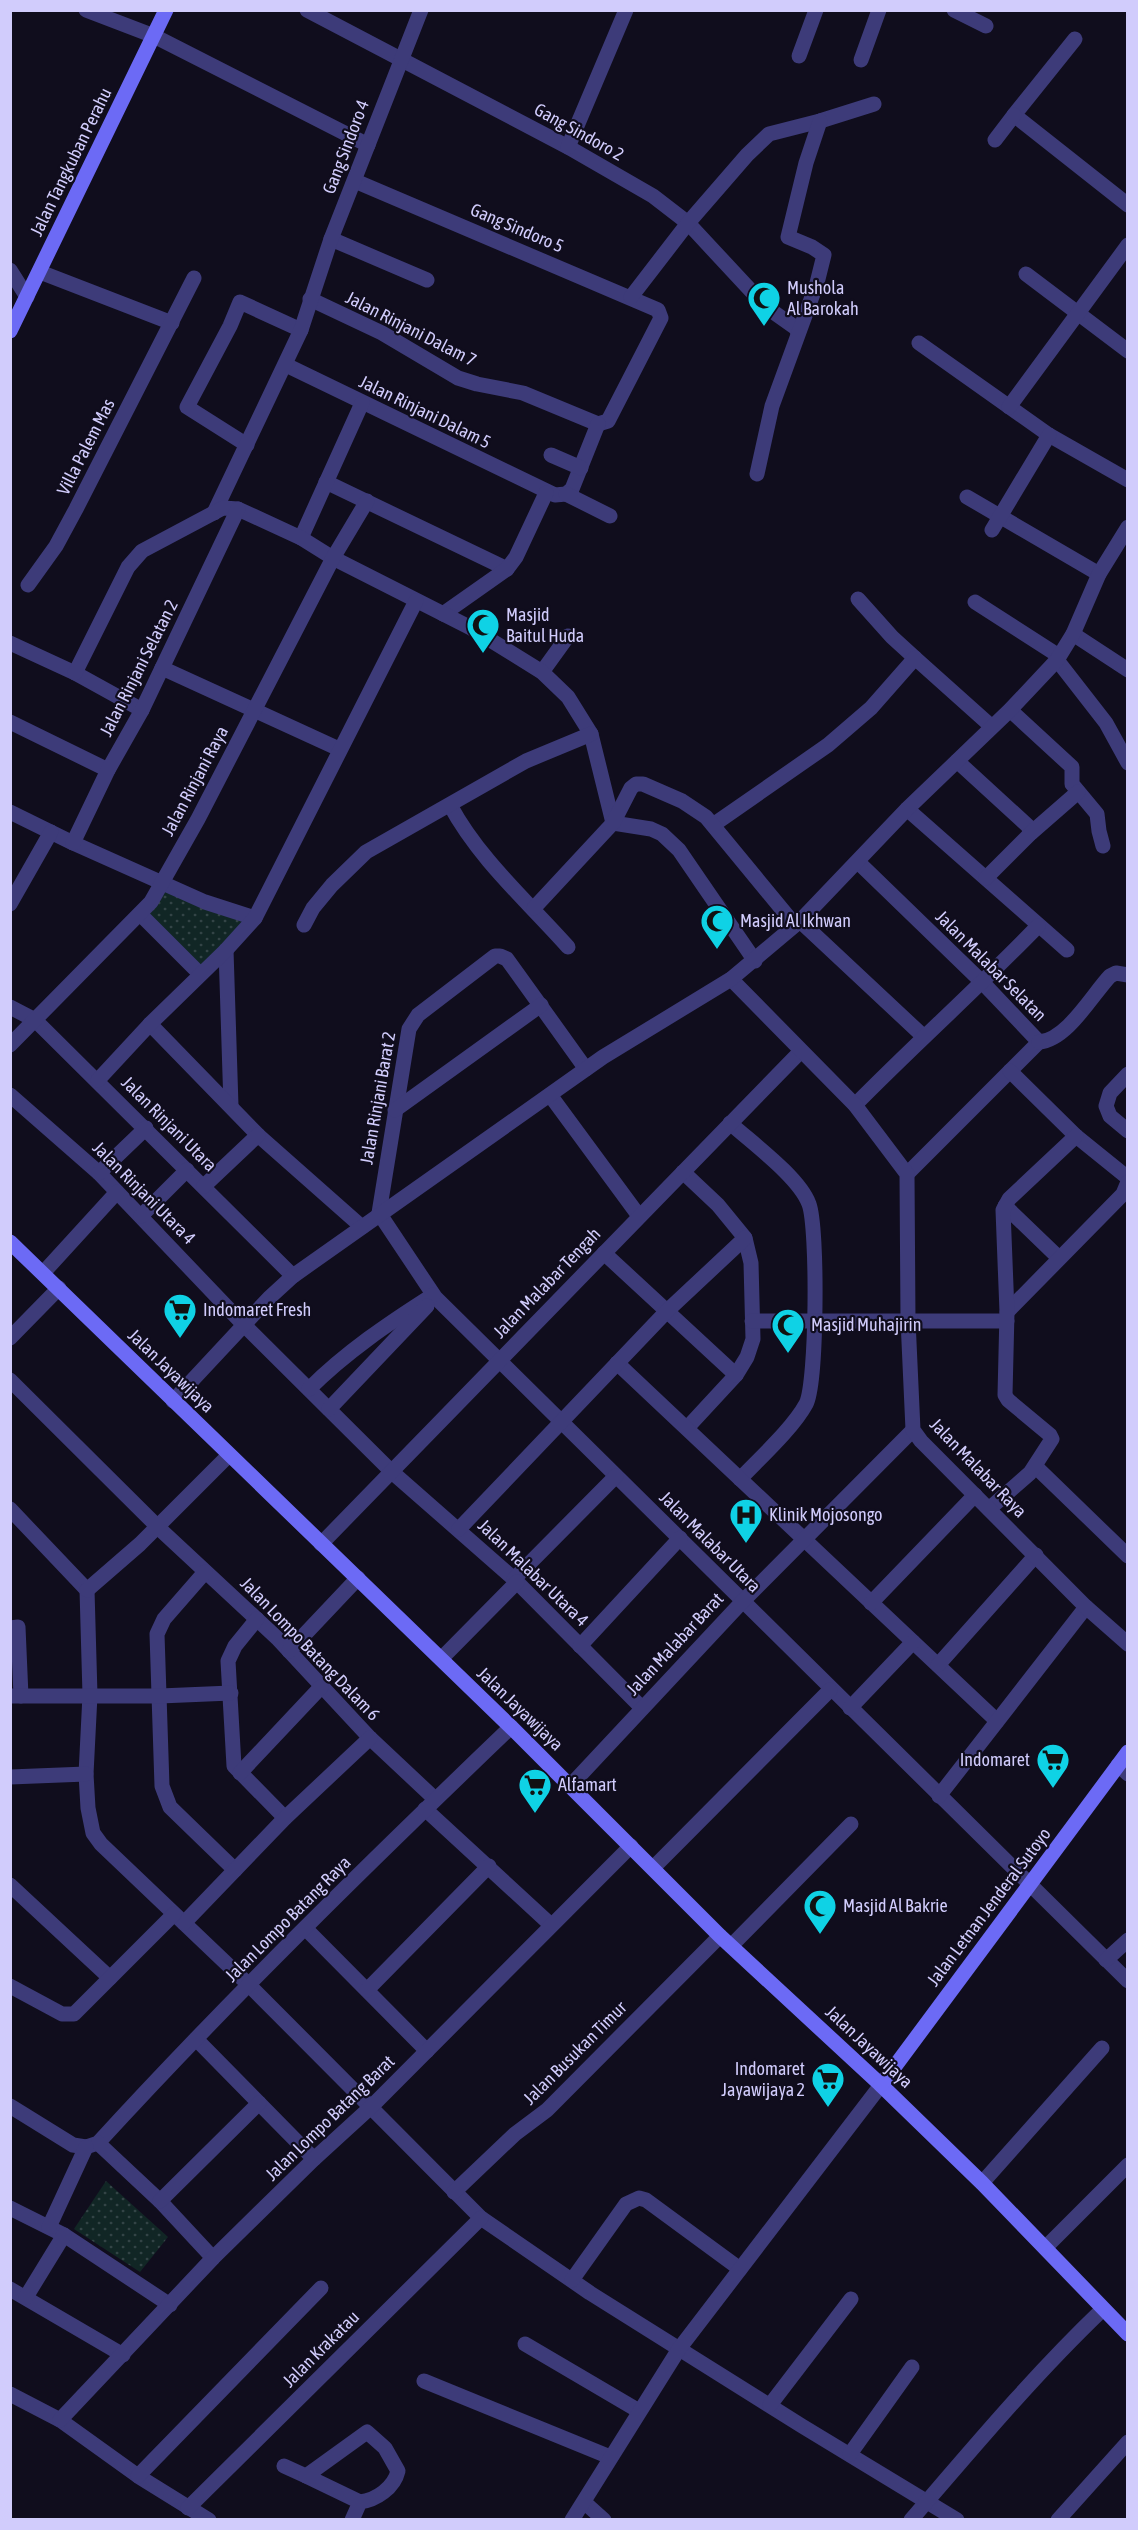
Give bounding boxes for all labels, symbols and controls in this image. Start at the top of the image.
street label: Jalan Tangkuban Perahu [26,84,116,239]
street label: Gang Sindoro 4 [318,97,373,197]
street label: Gang Sindoro 2 [531,98,628,165]
street label: Gang Sindoro 5 [468,199,567,257]
place label: Mushola Al Barokah [787,277,859,319]
mosque icon: Mushola Al Barokah [746,280,782,327]
street label: Jalan Rinjani Dalam 7 [342,287,480,371]
street label: Jalan Rinjani Dalam 5 [356,371,494,452]
street label: Villa Palem Mas [52,395,119,498]
street label: Jalan Rinjani Selatan 2 [95,596,182,739]
place label: Masjid Baitul Huda [506,604,584,646]
mosque icon: Masjid Baitul Huda [465,607,501,654]
street label: Jalan Rinjani Raya [157,722,232,839]
mosque icon: Masjid Al Ikhwan [699,903,735,950]
street label: Jalan Malabar Selatan [932,906,1051,1025]
place label: Masjid Al Ikhwan [740,910,851,931]
street label: Jalan Rinjani Barat 2 [355,1030,400,1166]
street label: Jalan Rinjani Utara [117,1072,221,1176]
street label: Jalan Rinjani Utara 4 [89,1137,200,1248]
street label: Jalan Malabar Tengah [489,1223,605,1342]
supermarket icon: Indomaret Fresh [162,1292,198,1339]
place label: Indomaret Fresh [203,1299,311,1320]
mosque icon: Masjid Muhajirin [770,1307,806,1354]
place label: Masjid Muhajirin [811,1314,921,1335]
street label: Jalan Jayawijaya [124,1324,219,1417]
street label: Jalan Malabar Raya [926,1414,1031,1522]
street label: Jalan Malabar Utara [655,1487,765,1597]
hospital icon: Klinik Mojosongo [728,1497,764,1544]
place label: Klinik Mojosongo [769,1504,883,1525]
street label: Jalan Malabar Utara 4 [474,1515,593,1631]
street label: Jalan Lompo Batang Dalam 6 [236,1573,384,1725]
street label: Jalan Malabar Barat [622,1588,727,1699]
street label: Jalan Jayawijaya [473,1662,568,1755]
supermarket icon: Indomaret [1035,1742,1071,1789]
place label: Indomaret [960,1749,1030,1770]
supermarket icon: Alfamart [517,1767,553,1814]
place label: Alfamart [558,1774,617,1795]
street label: Jalan Letnan Jenderal Sutoyo [922,1824,1055,1990]
street label: Jalan Lompo Batang Raya [221,1852,355,1986]
mosque icon: Masjid Al Bakrie [802,1888,838,1935]
place label: Masjid Al Bakrie [843,1895,948,1916]
street label: Jalan Busukan Timur [519,1996,631,2108]
street label: Jalan Jayawijaya [822,2001,917,2092]
street label: Jalan Lompo Batang Barat [261,2051,398,2185]
place label: Indomaret Jayawijaya 2 [721,2058,805,2100]
supermarket icon: Indomaret Jayawijaya 2 [810,2061,846,2108]
street label: Jalan Krakatau [278,2306,363,2391]

